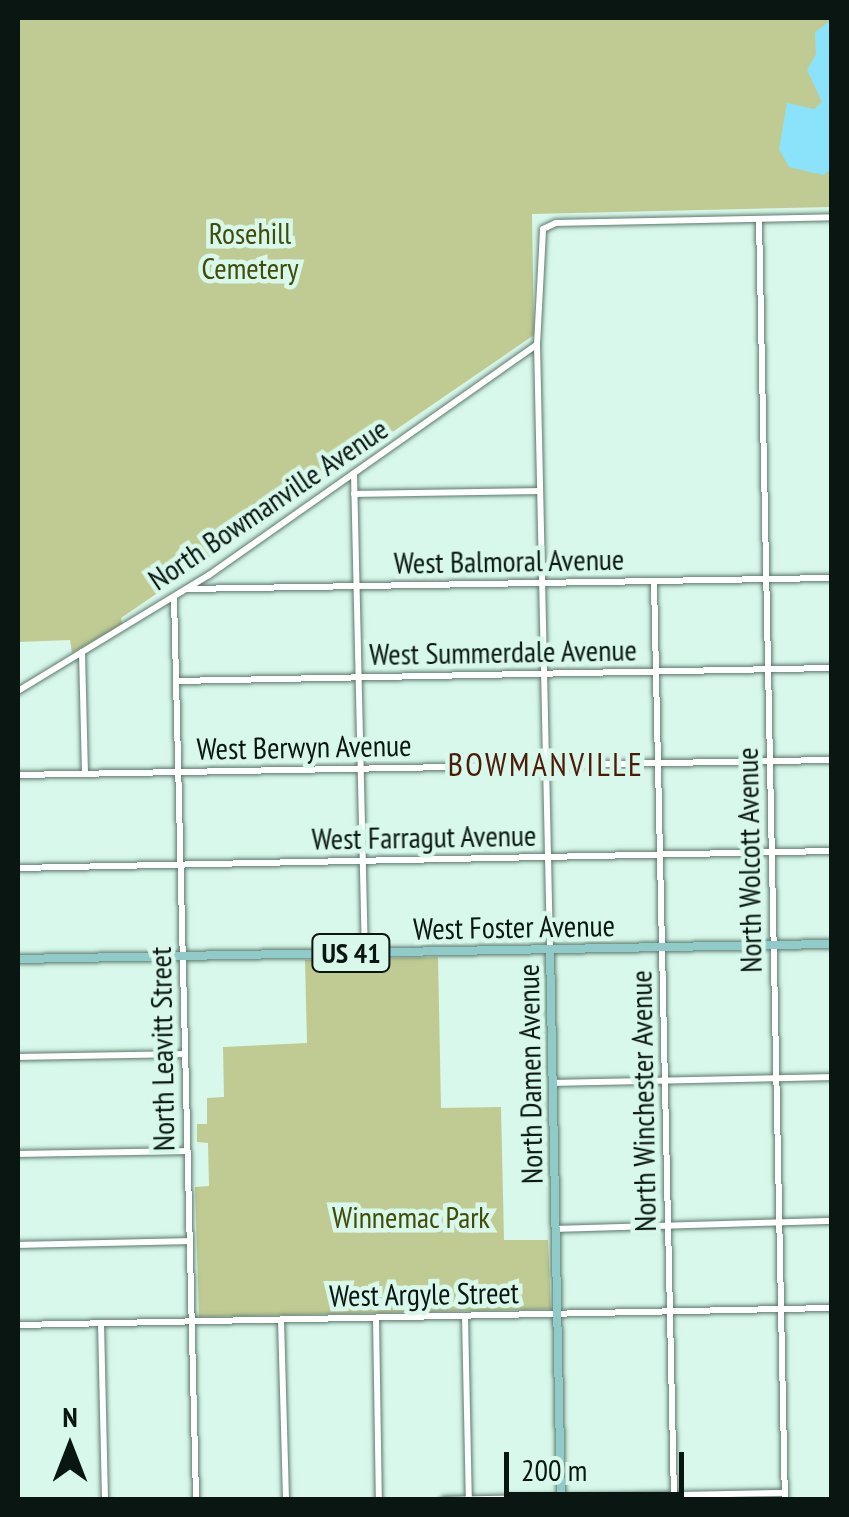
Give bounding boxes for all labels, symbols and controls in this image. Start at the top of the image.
park label: Rosehill Cemetery [201,215,299,286]
street label: North Bowmanville Avenue [141,410,395,598]
street label: West Balmoral Avenue [393,541,625,581]
street label: West Summerdale Avenue [369,632,637,672]
street label: West Berwyn Avenue [196,727,412,767]
district label: BOWMANVILLE [448,745,644,783]
street label: North Wolcott Avenue [729,746,769,974]
street label: West Farragut Avenue [311,817,537,857]
street label: West Foster Avenue [412,907,616,947]
road number: US 41 [311,930,391,976]
street label: North Leavitt Street [142,946,182,1152]
street label: North Damen Avenue [510,963,550,1185]
street label: North Winchester Avenue [623,969,663,1233]
park label: Winnemac Park [332,1199,490,1235]
street label: West Argyle Street [328,1274,520,1314]
north arrow [20,1397,120,1497]
text: N [62,1398,78,1435]
scale bar [509,1432,689,1494]
text: 200 m [521,1450,587,1489]

